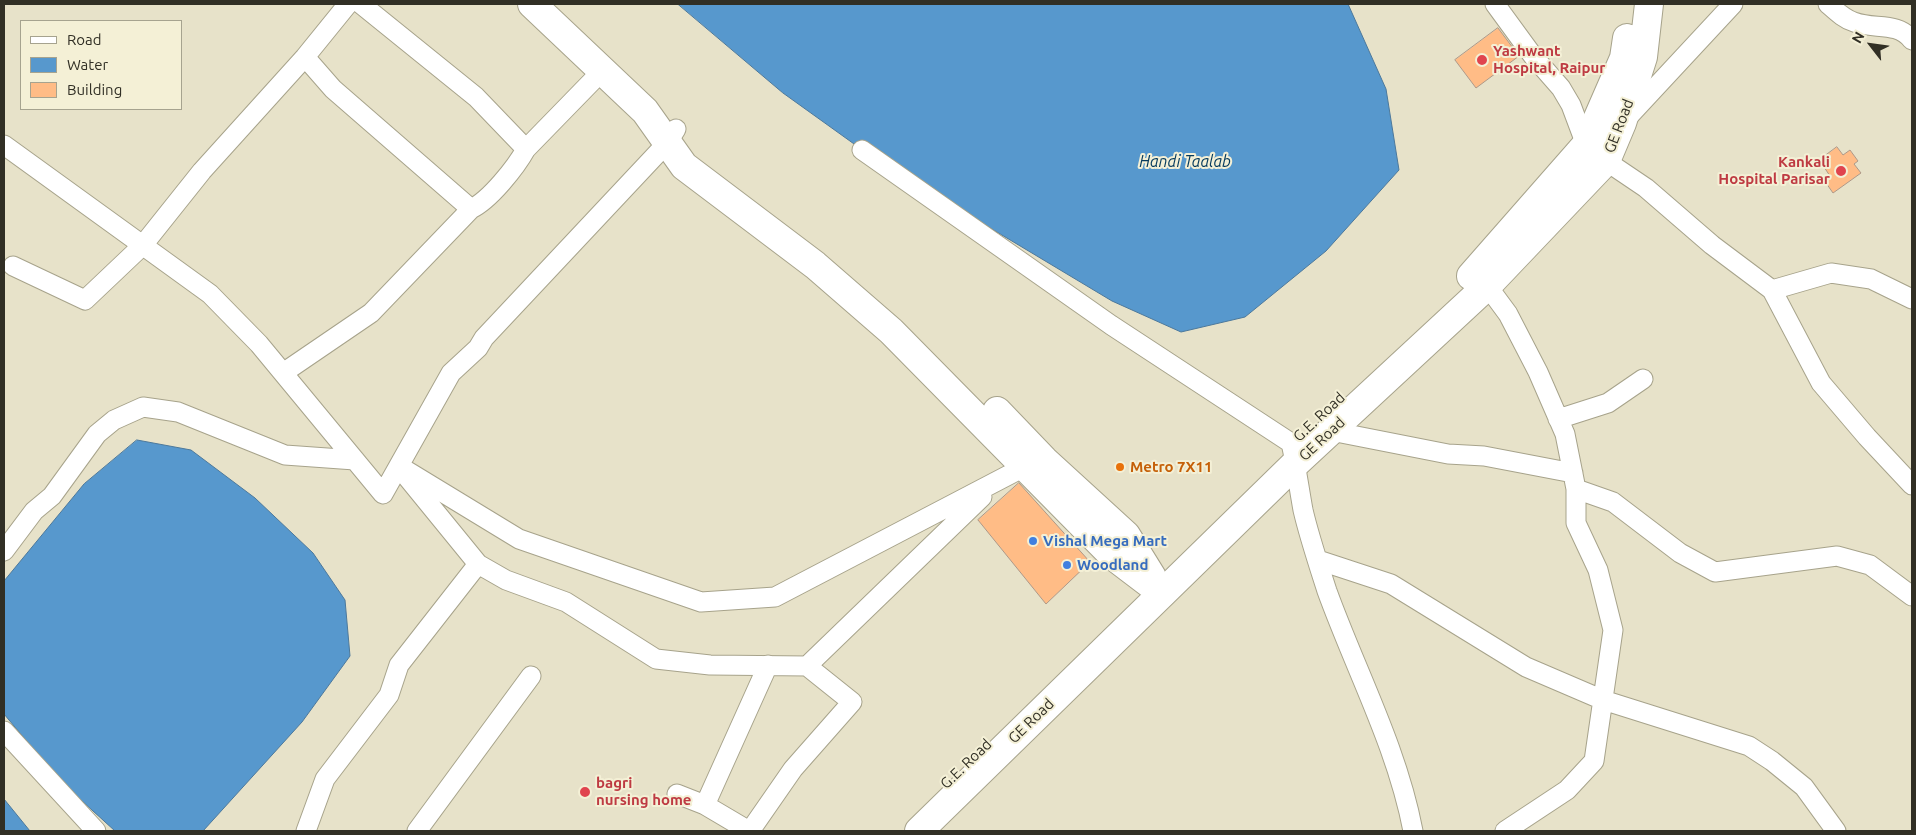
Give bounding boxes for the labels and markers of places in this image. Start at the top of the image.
place label: Yashwant Hospital, Raipur [1493,42,1605,77]
marker: Yashwant Hospital, Raipur [1475,53,1489,67]
place label: Kankali Hospital Parisar [1718,153,1830,188]
marker: Kankali Hospital Parisar [1834,164,1848,178]
place label: Metro 7X11 [1130,458,1212,476]
marker: Metro 7X11 [1114,461,1126,473]
place label: Vishal Mega Mart [1043,532,1167,550]
marker: Vishal Mega Mart [1027,535,1039,547]
place label: Woodland [1077,556,1148,574]
marker: Woodland [1061,559,1073,571]
place label: bagri nursing home [596,774,692,809]
marker: bagri nursing home [578,785,592,799]

